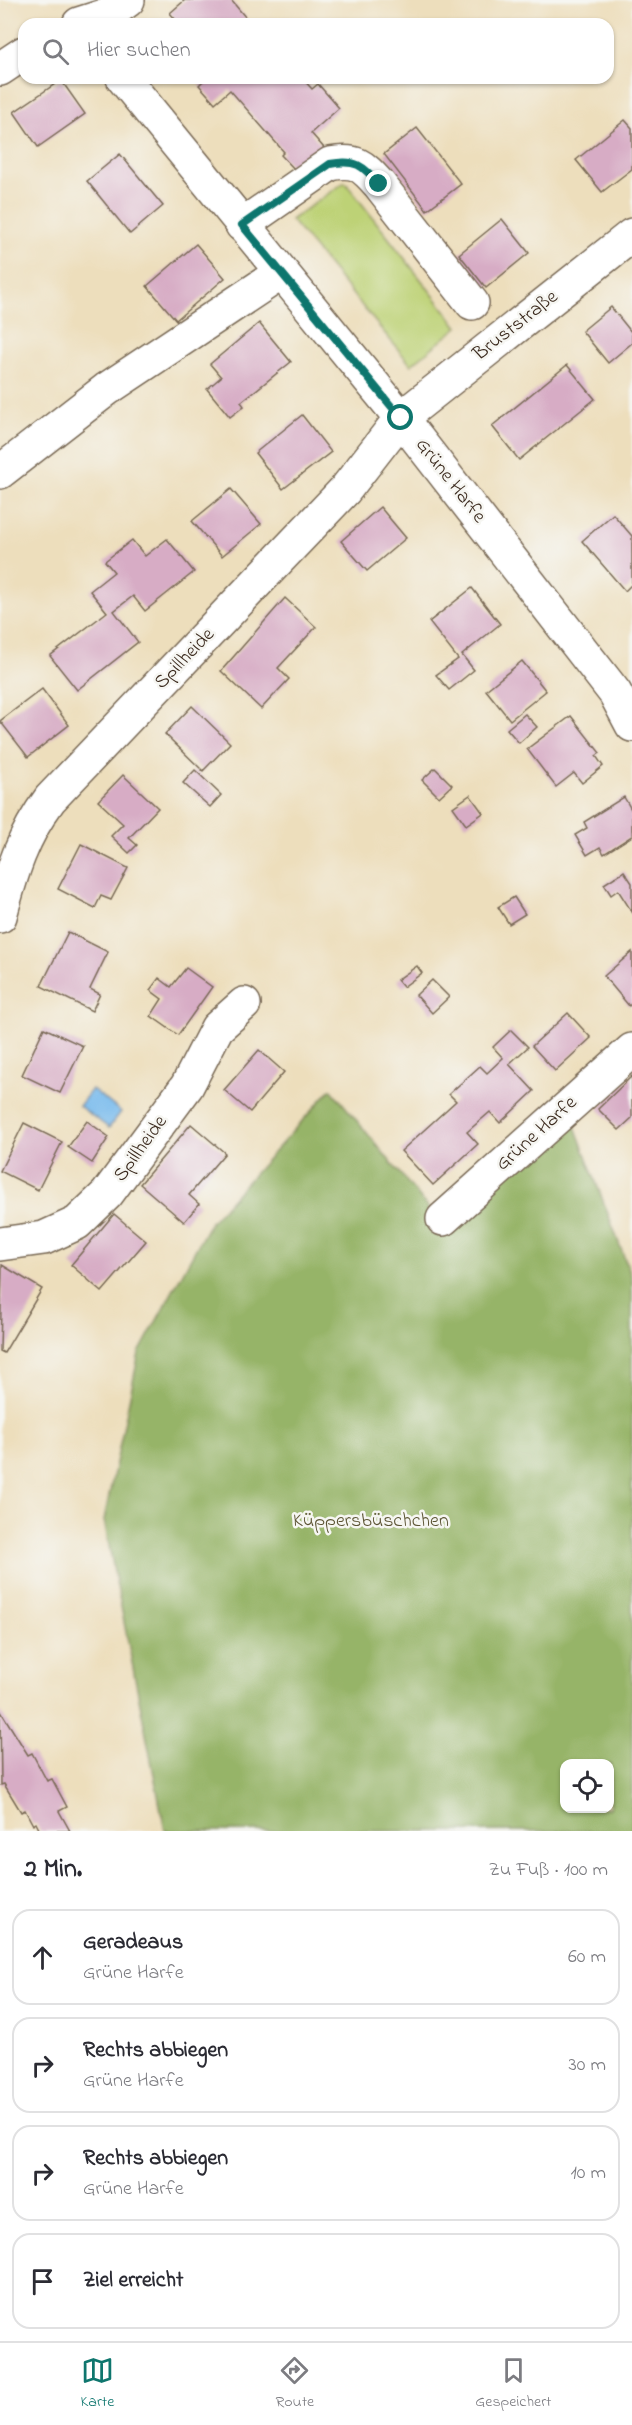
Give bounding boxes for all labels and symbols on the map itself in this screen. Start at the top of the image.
route end [365,170,391,196]
street label: Bruststraße [466,283,565,369]
route start [387,404,413,430]
street label: Grüne Harfe [408,432,492,530]
street label: Spillheide [148,621,222,697]
street label: Grüne Harfe [490,1089,584,1179]
street label: Spillheide [107,1110,175,1188]
park label: Küppersbüschchen [293,1507,449,1536]

